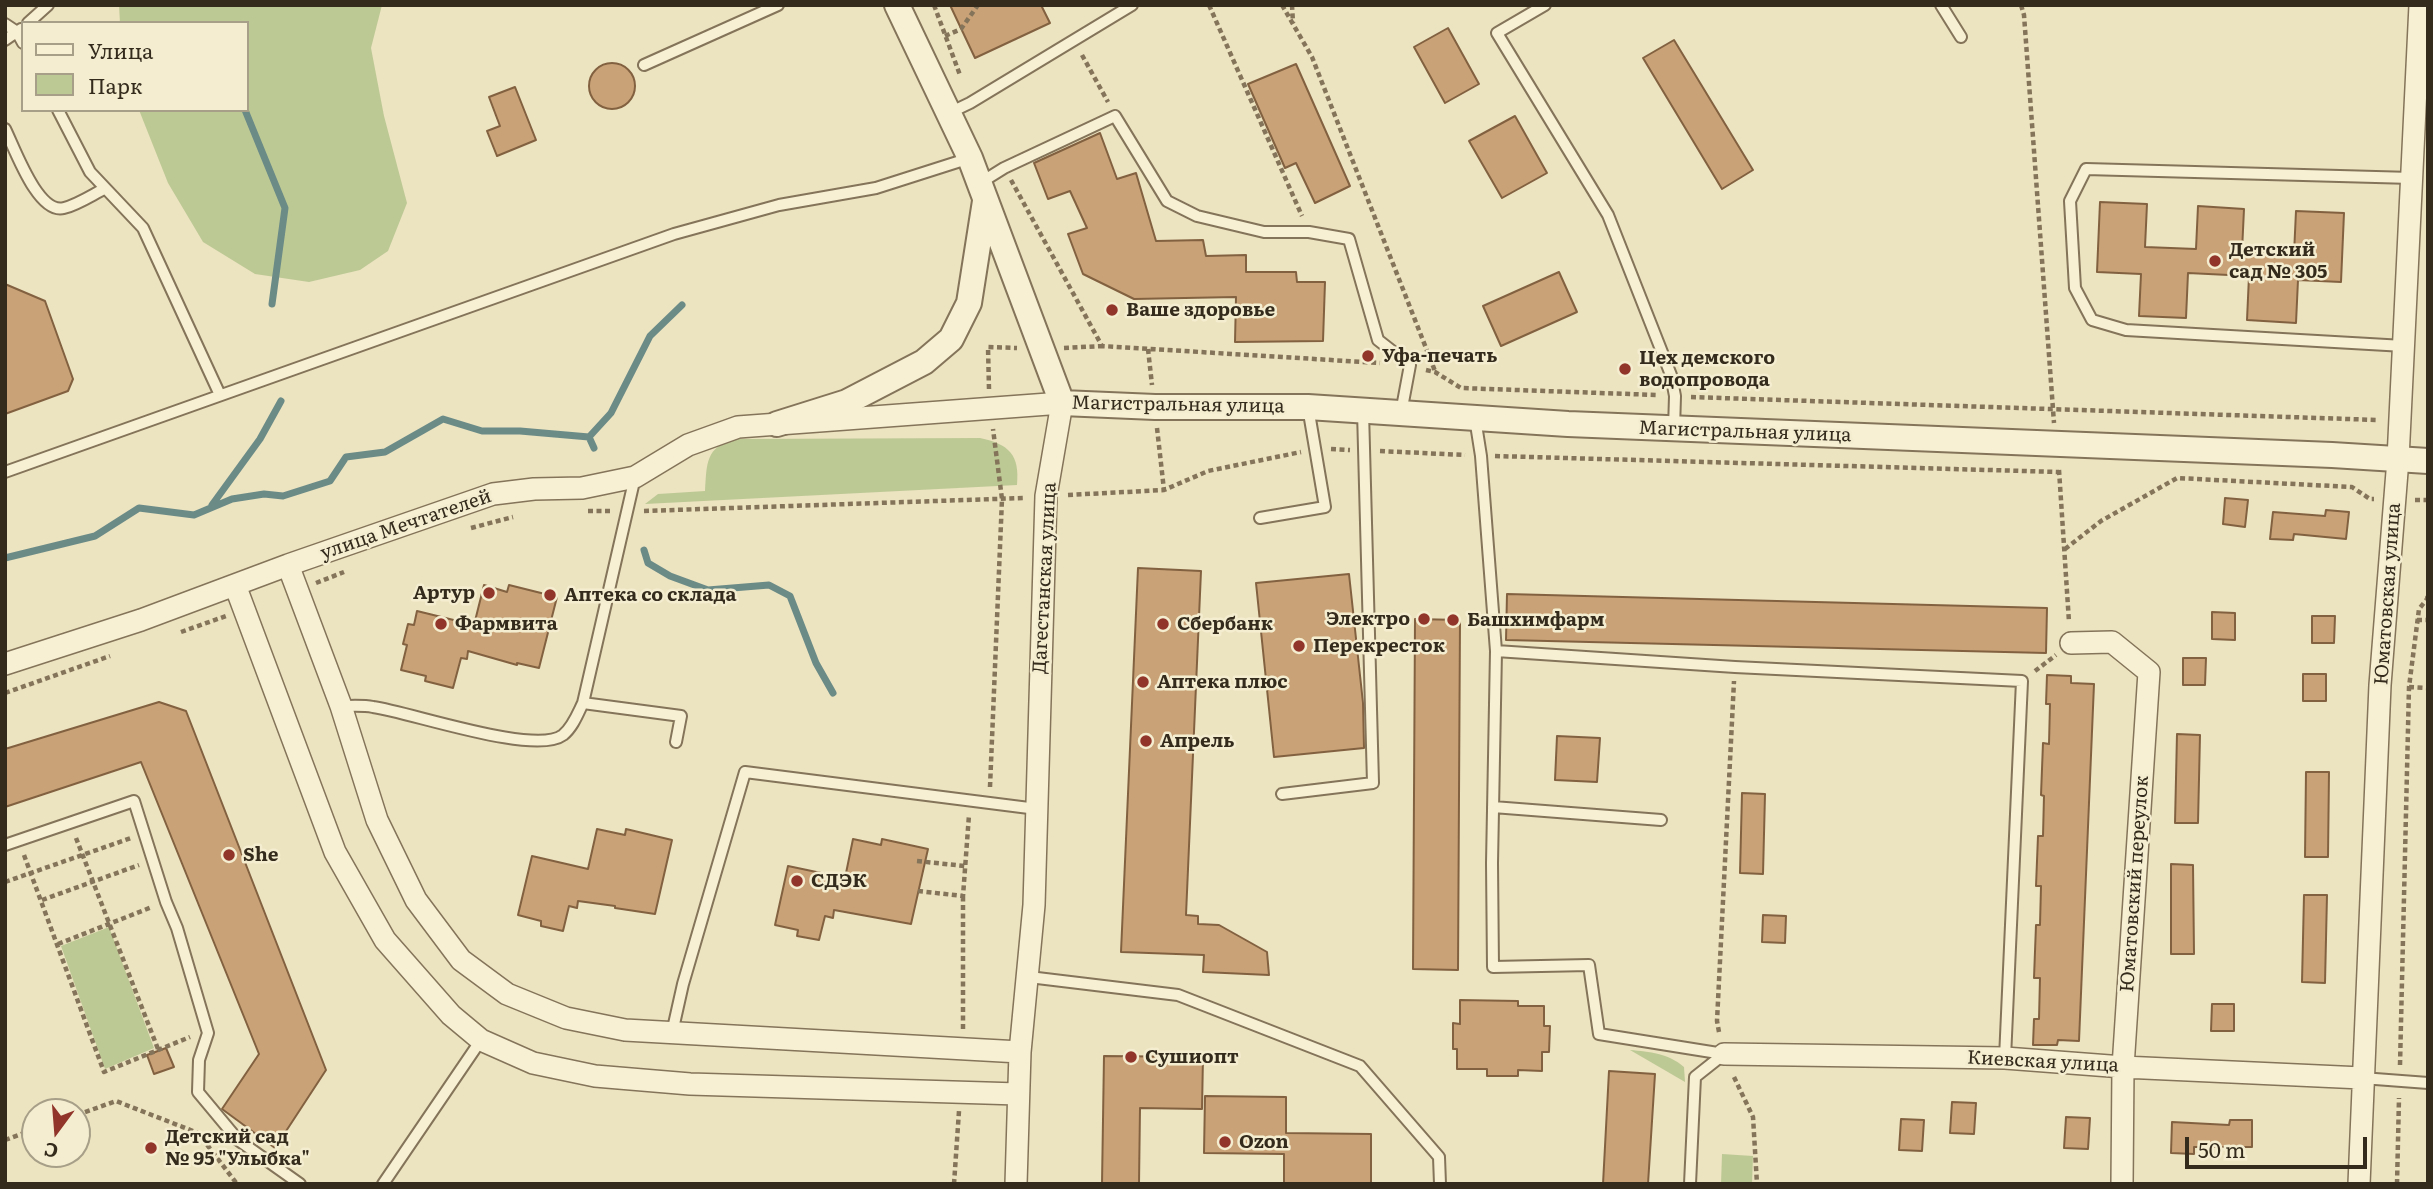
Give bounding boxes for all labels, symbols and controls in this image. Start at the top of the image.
legend [21,21,248,112]
text: Улица [88,34,153,65]
text: Парк [88,69,142,100]
place label: Детский сад № 305 [2229,239,2327,283]
marker: Детский сад № 305 [2207,253,2223,269]
place label: Ваше здоровье [1126,299,1275,321]
marker: Ваше здоровье [1104,302,1120,318]
place label: Уфа-печать [1382,345,1497,367]
place label: Цех демского водопровода [1639,347,1775,391]
marker: Уфа-печать [1360,348,1376,364]
marker: Цех демского водопровода [1617,361,1633,377]
street label: Магистральная улица [1071,392,1285,418]
street label: Магистральная улица [1638,417,1852,447]
street label: Дагестанская улица [1029,482,1061,674]
street label: улица Мечтателей [317,485,495,565]
street label: Юматовская улица [2370,502,2406,686]
place label: Артур [413,582,475,604]
place label: Аптека со склада [564,584,737,606]
marker: Артур [481,585,497,601]
marker: Аптека со склада [542,587,558,603]
place label: Электро [1326,608,1410,630]
place label: Башхимфарм [1467,609,1604,631]
marker: Электро [1416,611,1432,627]
marker: Башхимфарм [1445,612,1461,628]
place label: Фармвита [455,613,558,635]
place label: Сбербанк [1177,613,1273,635]
marker: Фармвита [433,616,449,632]
marker: Сбербанк [1155,616,1171,632]
place label: Перекресток [1313,635,1445,657]
marker: Перекресток [1291,638,1307,654]
place label: Аптека плюс [1157,671,1288,693]
marker: Аптека плюс [1135,674,1151,690]
place label: Апрель [1160,730,1234,752]
marker: Апрель [1138,733,1154,749]
street label: Юматовский переулок [2116,775,2154,993]
place label: She [243,844,278,866]
marker: She [221,847,237,863]
place label: СДЭК [811,870,867,892]
marker: СДЭК [789,873,805,889]
place label: Сушиопт [1145,1046,1239,1068]
street label: Киевская улица [1967,1047,2119,1077]
marker: Сушиопт [1123,1049,1139,1065]
north arrow [21,1098,91,1168]
scale bar [2188,1122,2370,1166]
place label: Детский сад № 95 "Улыбка" [165,1126,310,1170]
place label: Ozon [1239,1131,1289,1153]
text: 50 m [2198,1133,2245,1164]
marker: Ozon [1217,1134,1233,1150]
text: С [40,1136,61,1167]
marker: Детский сад № 95 "Улыбка" [143,1140,159,1156]

